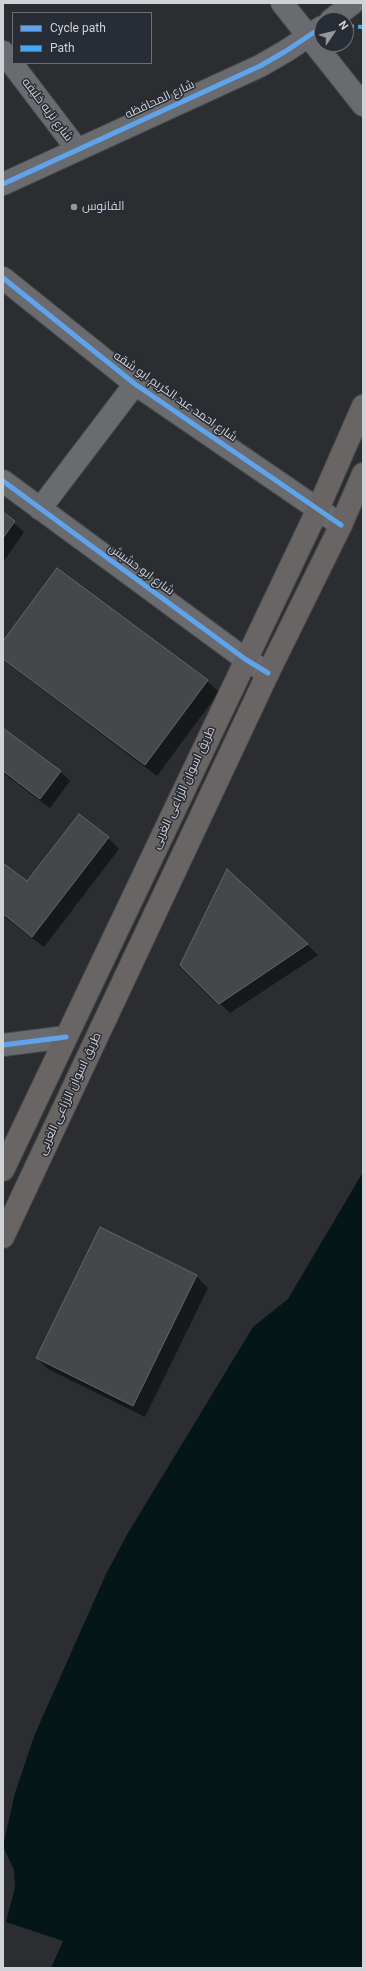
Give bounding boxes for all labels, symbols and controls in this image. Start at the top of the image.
legend [12,12,152,64]
north arrow [314,12,354,52]
text: N [336,18,351,32]
text: Cycle path [50,21,106,35]
text: Path [50,41,75,55]
street label: شارع نزيه خليفه [19,75,75,145]
street label: شارع المحافظه [123,78,197,122]
place label: الفانوس [82,200,124,214]
marker: الفانوس [69,202,79,212]
street label: شارع احمد عبد الكريم ابو شقه [110,349,240,445]
street label: شارع ابو حشيش [105,541,177,599]
street label: طريق اسوان الزراعى الغربى [149,724,219,852]
street label: طريق اسوان الزراعى الغربى [35,1030,105,1158]

